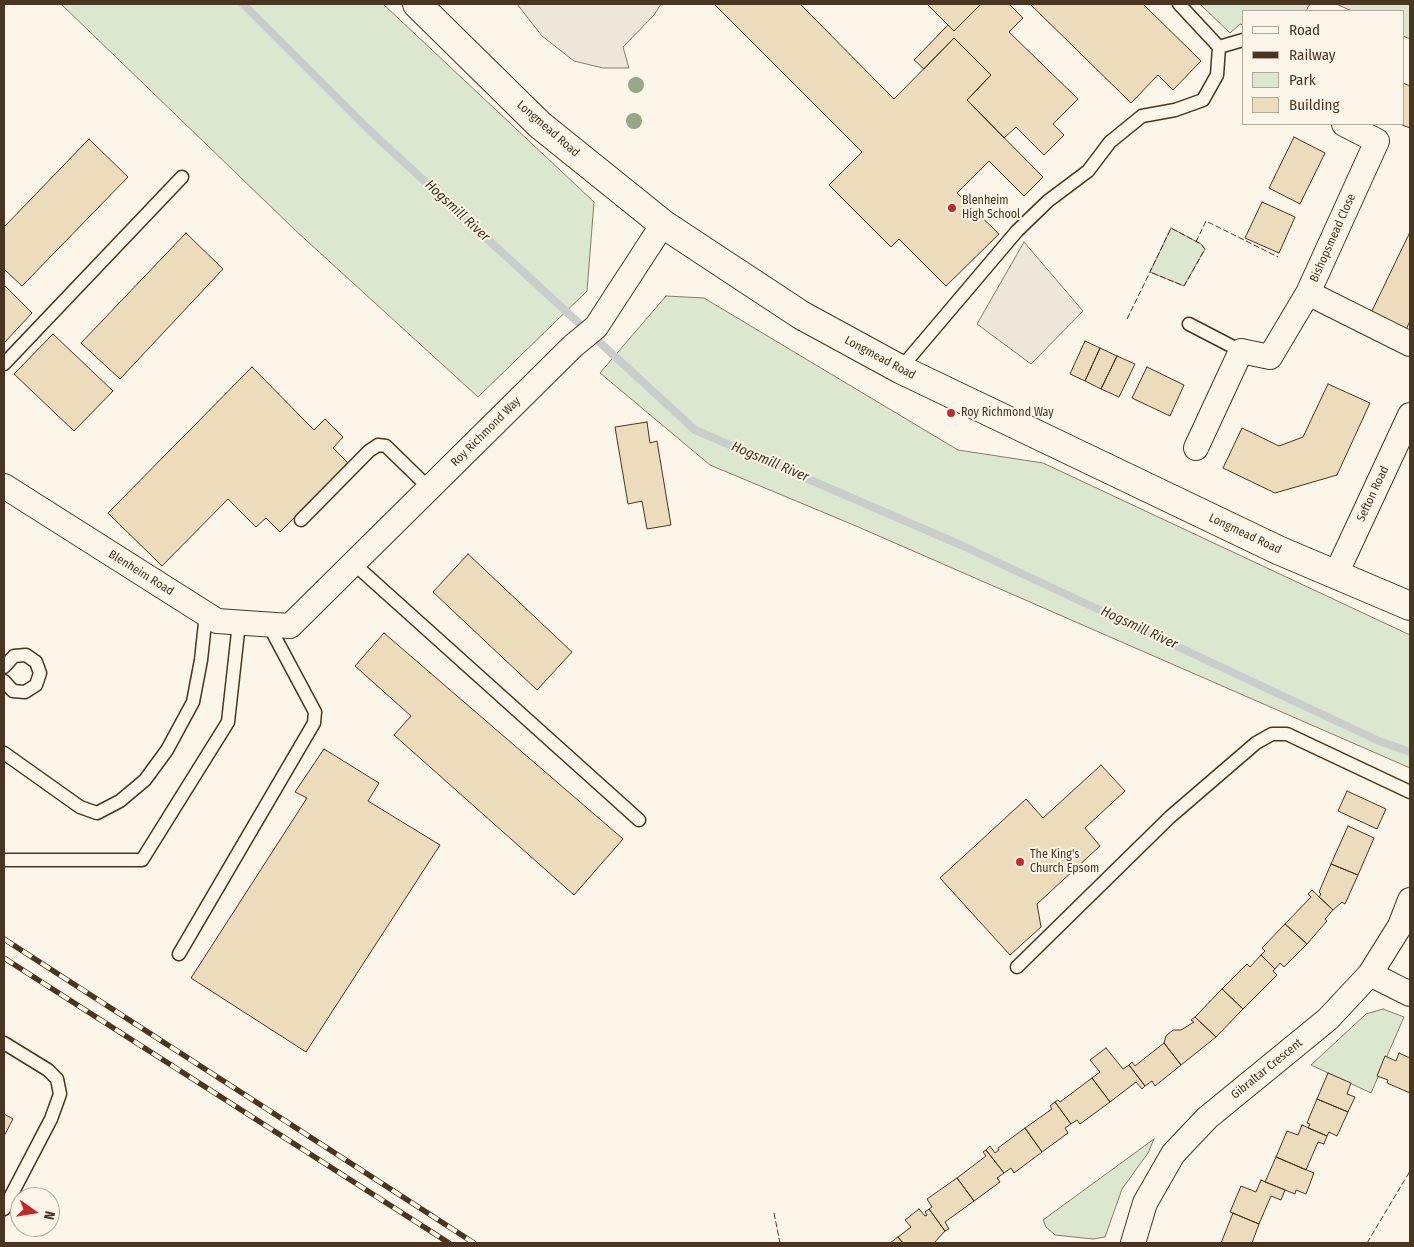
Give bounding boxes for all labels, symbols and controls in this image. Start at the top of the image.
legend [1242,10,1404,125]
text: Road [1289,21,1320,39]
text: Railway [1289,46,1336,64]
text: Park [1289,71,1316,89]
text: Building [1289,96,1340,114]
street label: Longmead Road [514,98,582,160]
water label: Hogsmill River [421,177,493,245]
street label: Bishopsmead Close [1307,191,1359,285]
place label: Blenheim High School [962,194,1020,222]
marker: Blenheim High School [946,202,958,214]
street label: Longmead Road [842,333,918,383]
street label: Roy Richmond Way [448,394,524,470]
place label: Roy Richmond Way [961,406,1054,420]
marker: Roy Richmond Way [945,407,957,419]
water label: Hogsmill River [729,438,811,486]
street label: Sefton Road [1354,464,1392,524]
street label: Longmead Road [1206,511,1284,557]
street label: Blenheim Road [106,547,176,599]
water label: Hogsmill River [1098,603,1180,653]
place label: The King's Church Epsom [1030,848,1099,876]
marker: The King's Church Epsom [1014,856,1026,868]
street label: Gibraltar Crescent [1228,1036,1306,1102]
north arrow [10,1187,60,1237]
text: N [40,1209,58,1221]

